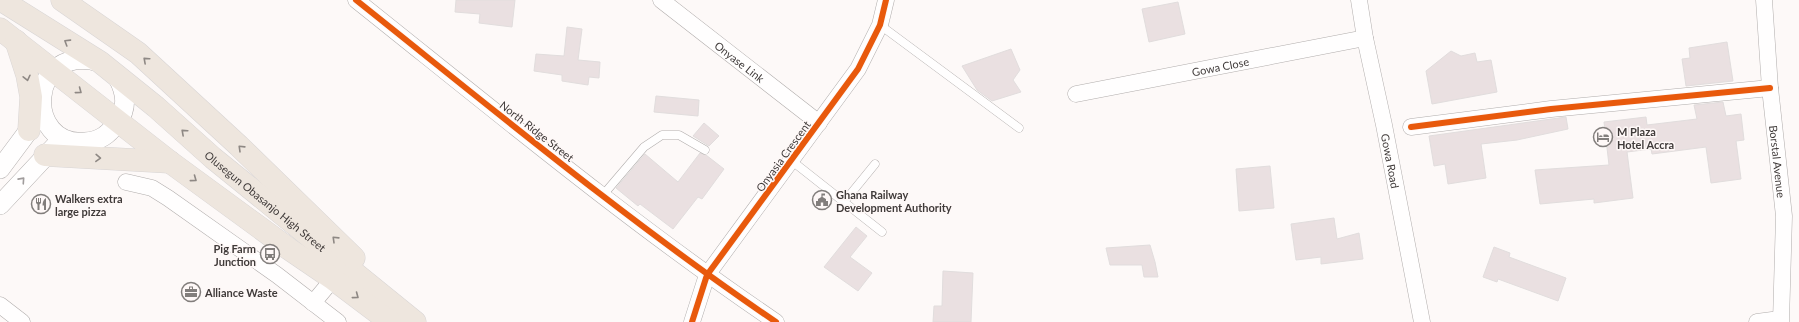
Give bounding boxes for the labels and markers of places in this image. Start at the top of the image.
place label: M Plaza Hotel Accra [1617,125,1674,151]
hotel icon: M Plaza Hotel Accra [1592,126,1614,148]
place label: Ghana Railway Development Authority [836,188,952,214]
public building icon: Ghana Railway Development Authority [811,189,833,211]
place label: Walkers extra large pizza [55,192,123,218]
restaurant icon: Walkers extra large pizza [30,193,52,215]
place label: Pig Farm Junction [214,242,256,268]
bus stop icon: Pig Farm Junction [259,243,281,265]
office icon: Alliance Waste [180,281,202,303]
place label: Alliance Waste [204,286,278,299]

